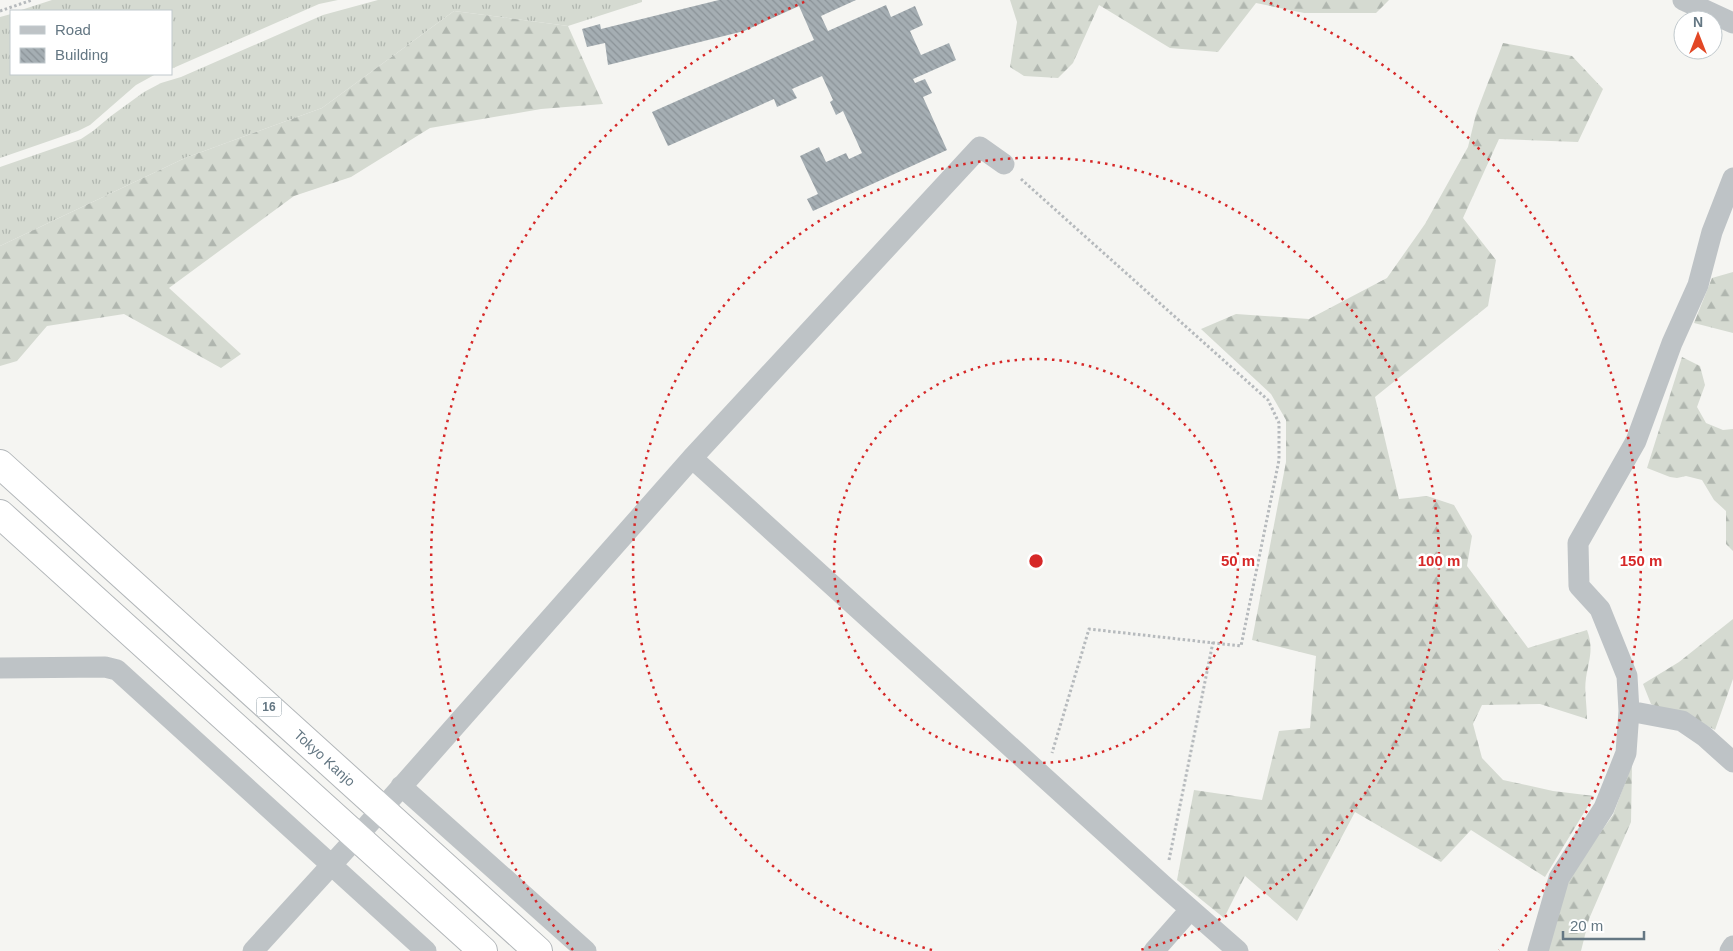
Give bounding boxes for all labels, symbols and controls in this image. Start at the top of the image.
legend [10,10,172,75]
north arrow [1673,10,1723,60]
text: N [1693,14,1703,30]
text: Road [55,21,91,38]
text: Building [55,46,108,63]
centre of rings [1027,552,1045,570]
text: 50 m [1221,552,1255,569]
text: 100 m [1418,552,1460,569]
text: 150 m [1620,552,1662,569]
road number: 16 [256,698,282,716]
street label: Tokyo Kanjo [291,726,359,790]
scale bar [1563,908,1644,940]
text: 20 m [1570,917,1603,934]

